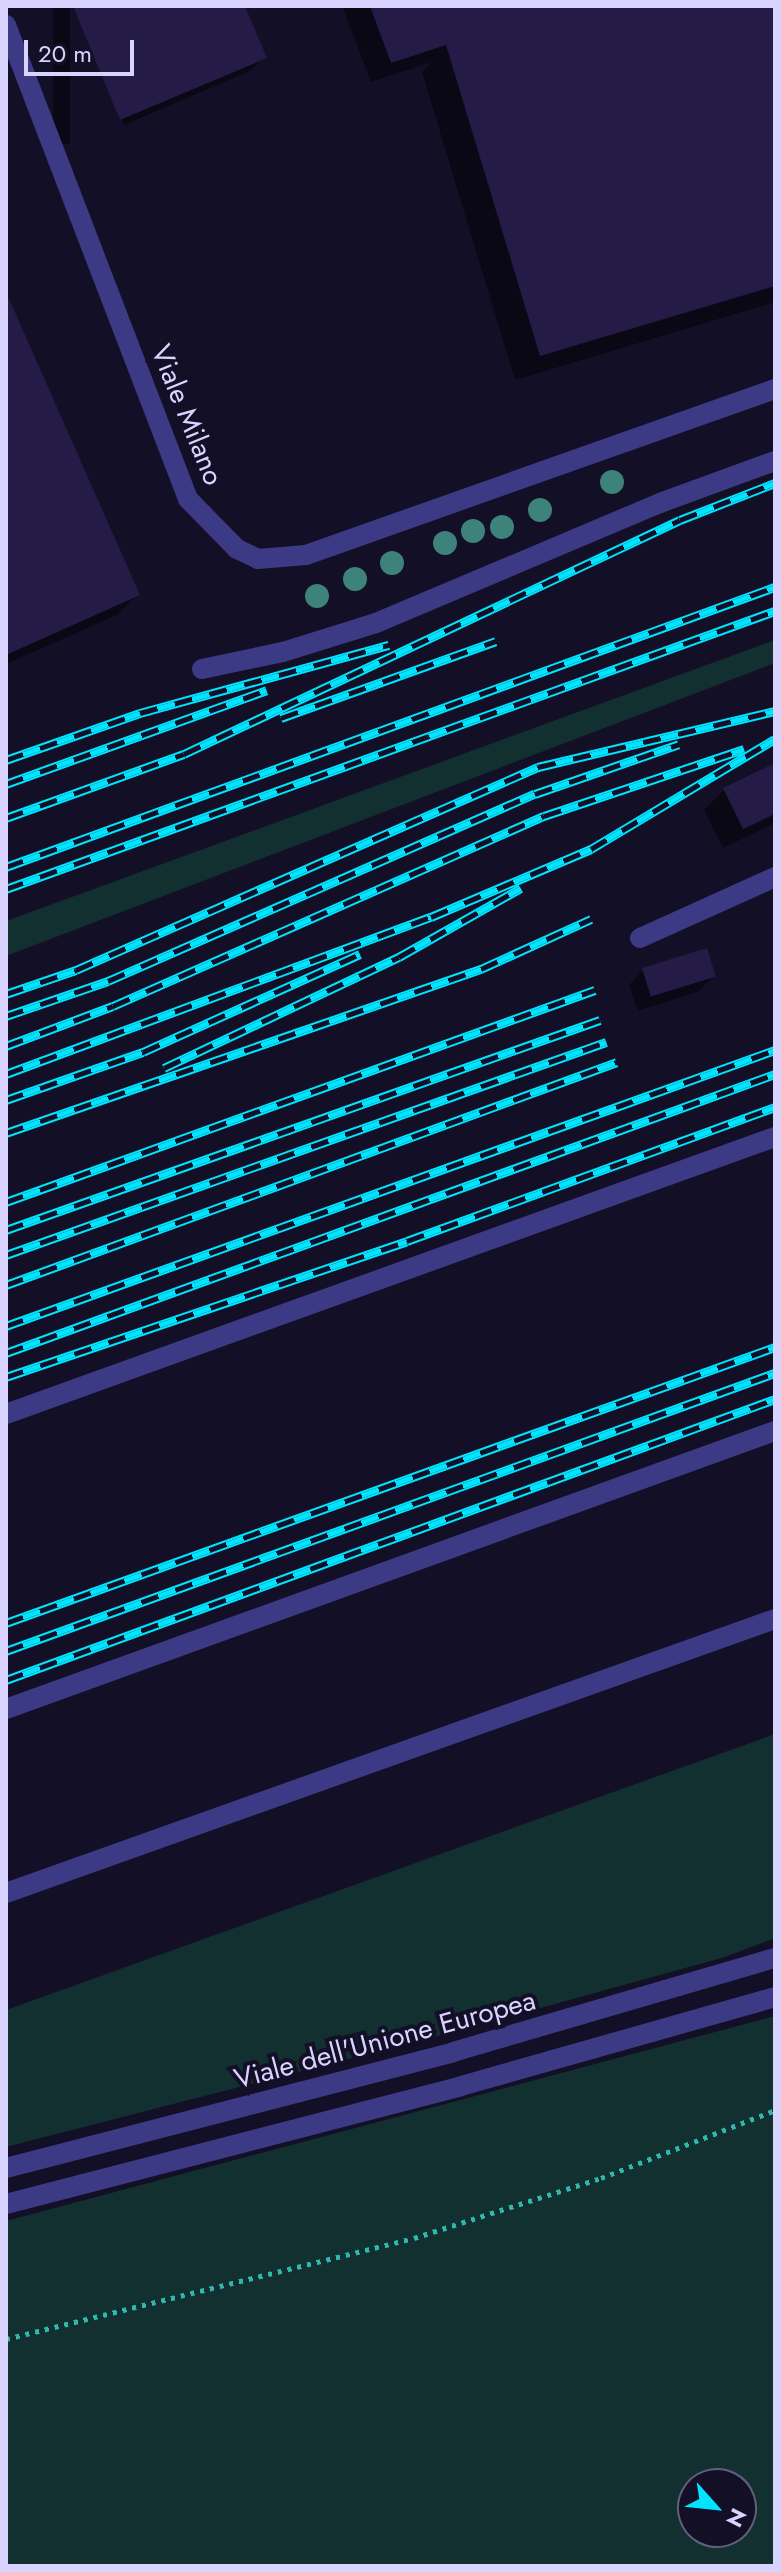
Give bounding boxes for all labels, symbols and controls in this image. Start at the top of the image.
scale bar [28,24,138,74]
text: 20 m [38,36,92,71]
street label: Viale Milano [144,340,230,490]
street label: Viale dell'Unione Europea [231,1984,539,2096]
north arrow [677,2468,757,2548]
text: N [718,2503,755,2533]

